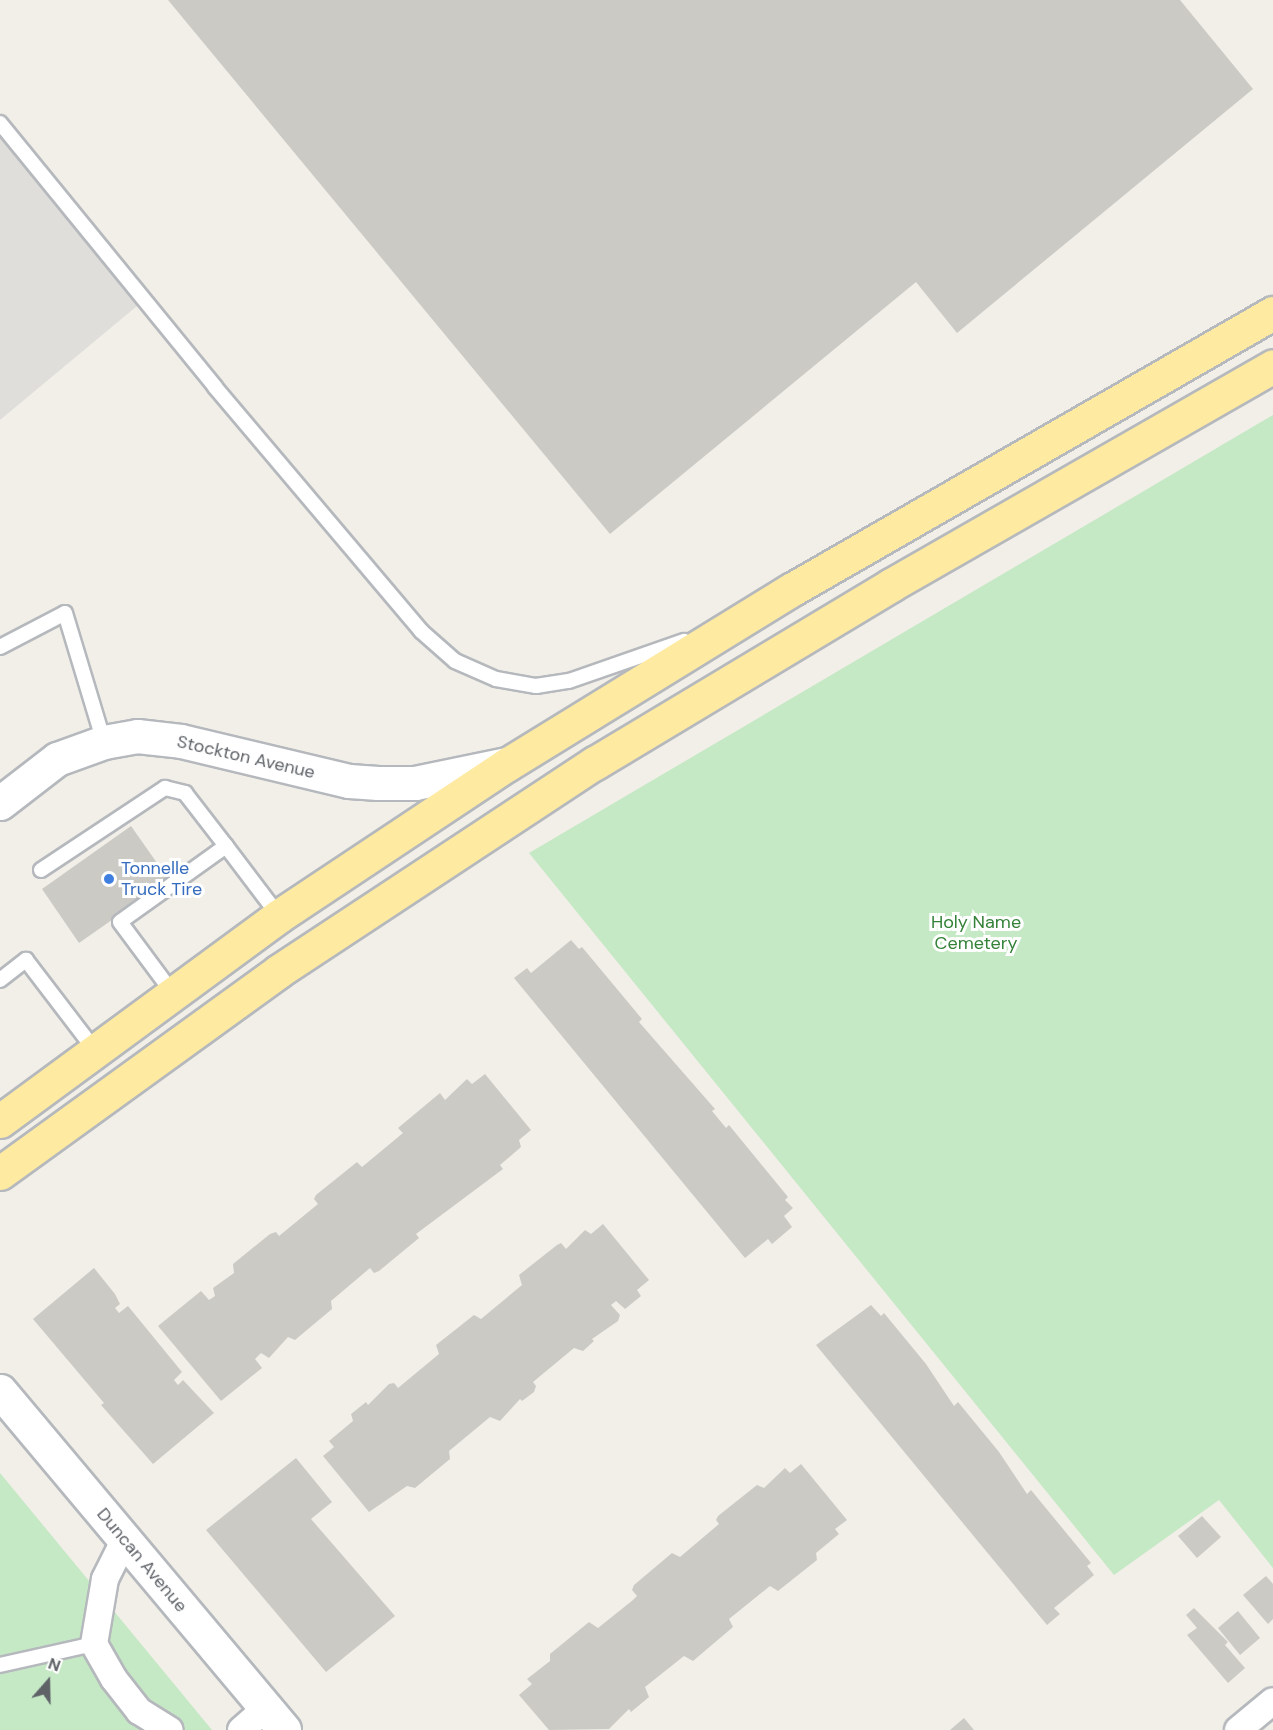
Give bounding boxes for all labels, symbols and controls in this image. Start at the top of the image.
street label: Stockton Avenue [175,731,317,783]
place label: Tonnelle Truck Tire [121,858,202,900]
marker: Tonnelle Truck Tire [102,872,116,886]
park label: Holy Name Cemetery [931,912,1021,954]
street label: Duncan Avenue [92,1503,192,1617]
north arrow [18,1652,78,1712]
text: N [45,1653,63,1676]

